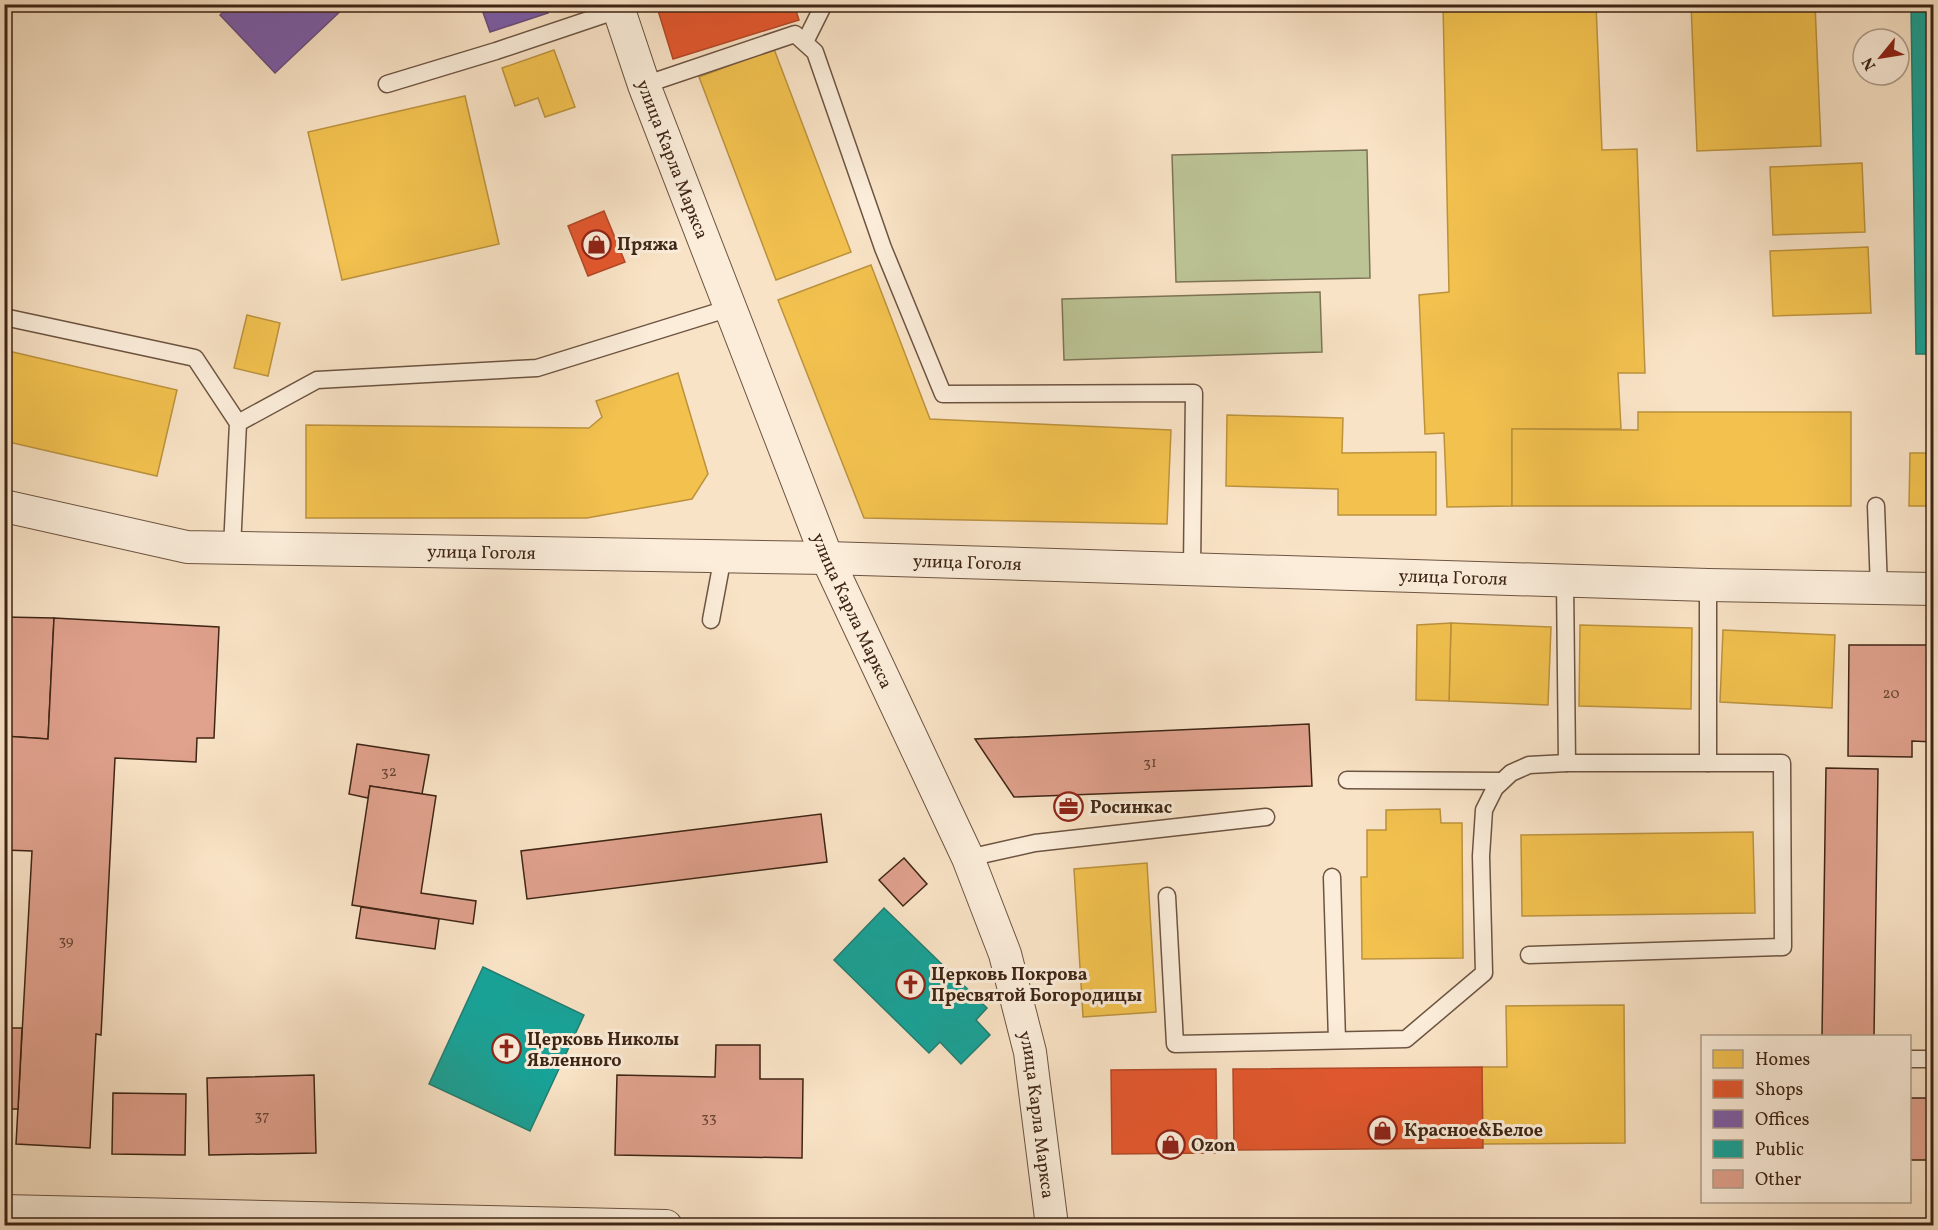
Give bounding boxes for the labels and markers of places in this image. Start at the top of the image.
shop icon: Пряжа [580,228,612,260]
place label: Пряжа [617,233,678,258]
office icon: Росинкас [1053,791,1085,823]
place label: Росинкас [1090,796,1172,821]
place label: Церковь Покрова Пресвятой Богородицы [931,963,1142,1009]
church icon: Церковь Покрова Пресвятой Богородицы [894,968,926,1000]
place label: Церковь Николы Явленного [527,1028,679,1074]
church icon: Церковь Николы Явленного [490,1033,522,1065]
shop icon: Красное&Белое [1367,1114,1399,1146]
place label: Красное&Белое [1404,1119,1543,1144]
shop icon: Ozon [1154,1129,1186,1161]
place label: Ozon [1191,1134,1236,1159]

